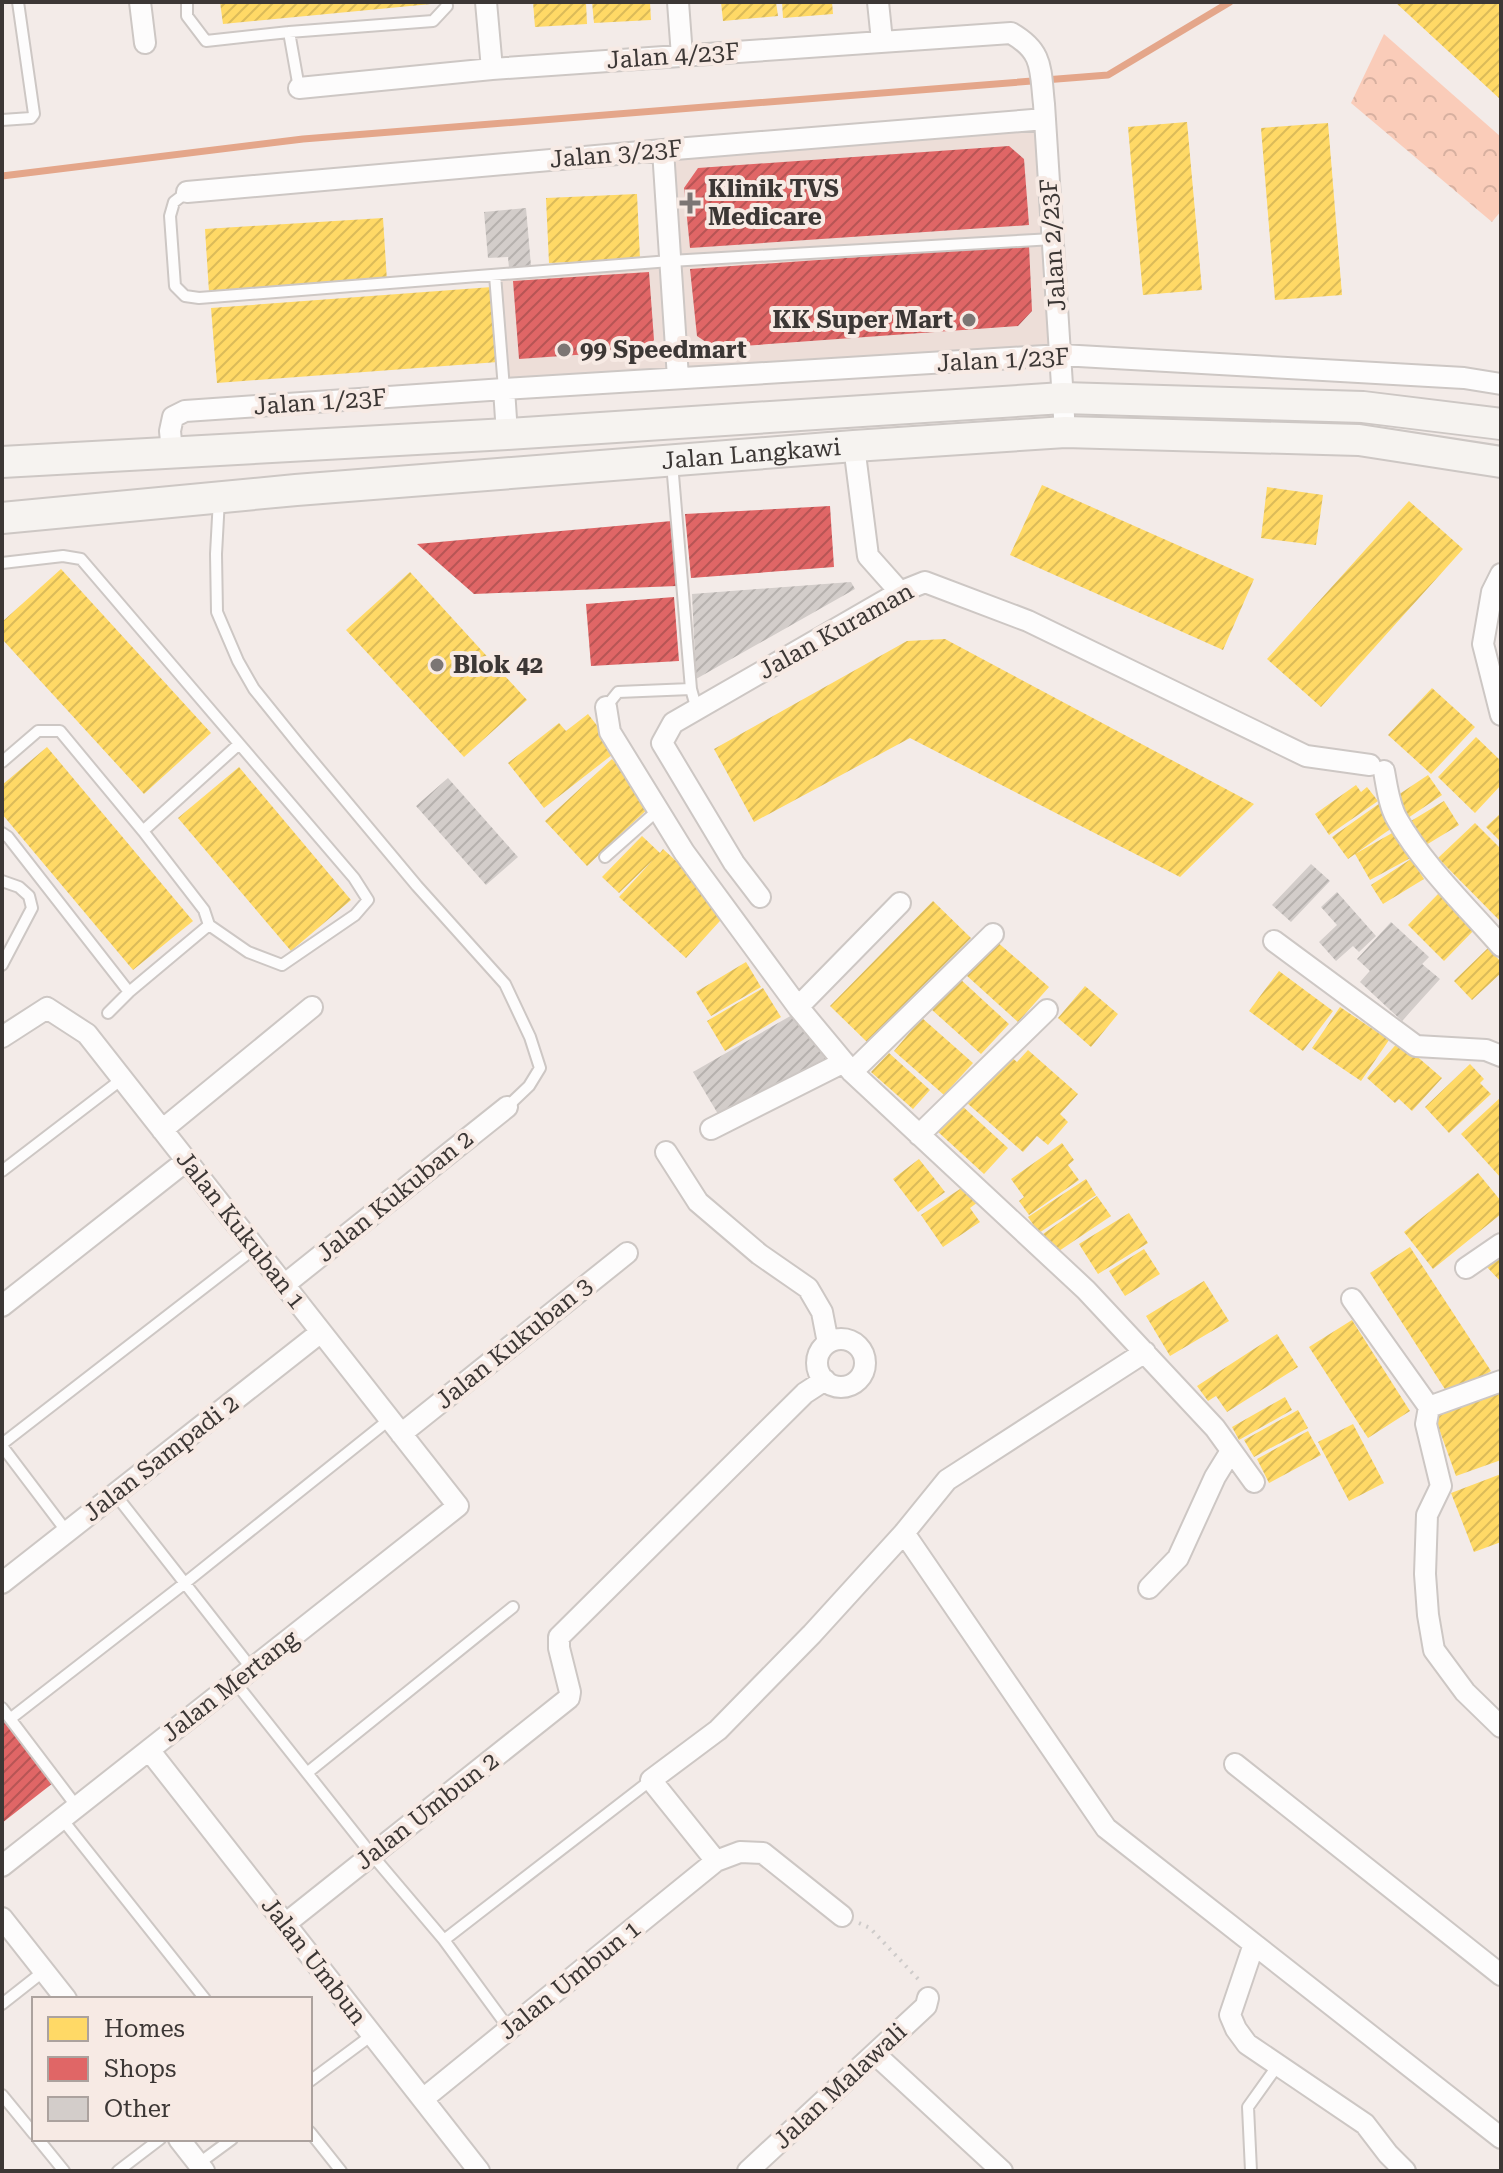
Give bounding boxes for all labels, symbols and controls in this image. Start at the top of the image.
street label: Jalan 4/23F [606,37,740,75]
street label: Jalan 3/23F [549,134,683,174]
place label: Klinik TVS Medicare [708,175,839,231]
street label: Jalan 2/23F [1034,178,1072,312]
marker: Klinik TVS Medicare [679,192,701,214]
place label: KK Super Mart [773,306,953,334]
marker: KK Super Mart [960,311,978,329]
place label: 99 Speedmart [580,336,747,364]
marker: 99 Speedmart [555,341,573,359]
street label: Jalan 1/23F [936,343,1070,377]
street label: Jalan 1/23F [253,383,387,421]
street label: Jalan Langkawi [661,433,842,475]
street label: Jalan Kuraman [754,577,918,685]
place label: Blok 42 [453,651,543,679]
marker: Blok 42 [428,656,446,674]
street label: Jalan Kukuban 2 [311,1124,479,1268]
street label: Jalan Kukuban 1 [171,1145,311,1315]
street label: Jalan Kukuban 3 [430,1271,598,1415]
street label: Jalan Sampadi 2 [78,1389,244,1527]
street label: Jalan Mertang [156,1624,304,1748]
street label: Jalan Umbun 2 [350,1747,504,1875]
street label: Jalan Umbun [256,1892,372,2030]
street label: Jalan Umbun 1 [494,1914,646,2046]
legend [32,1997,312,2141]
text: Homes [104,2015,185,2043]
street label: Jalan Malawali [768,2017,912,2155]
text: Shops [104,2055,176,2083]
text: Other [104,2095,171,2123]

